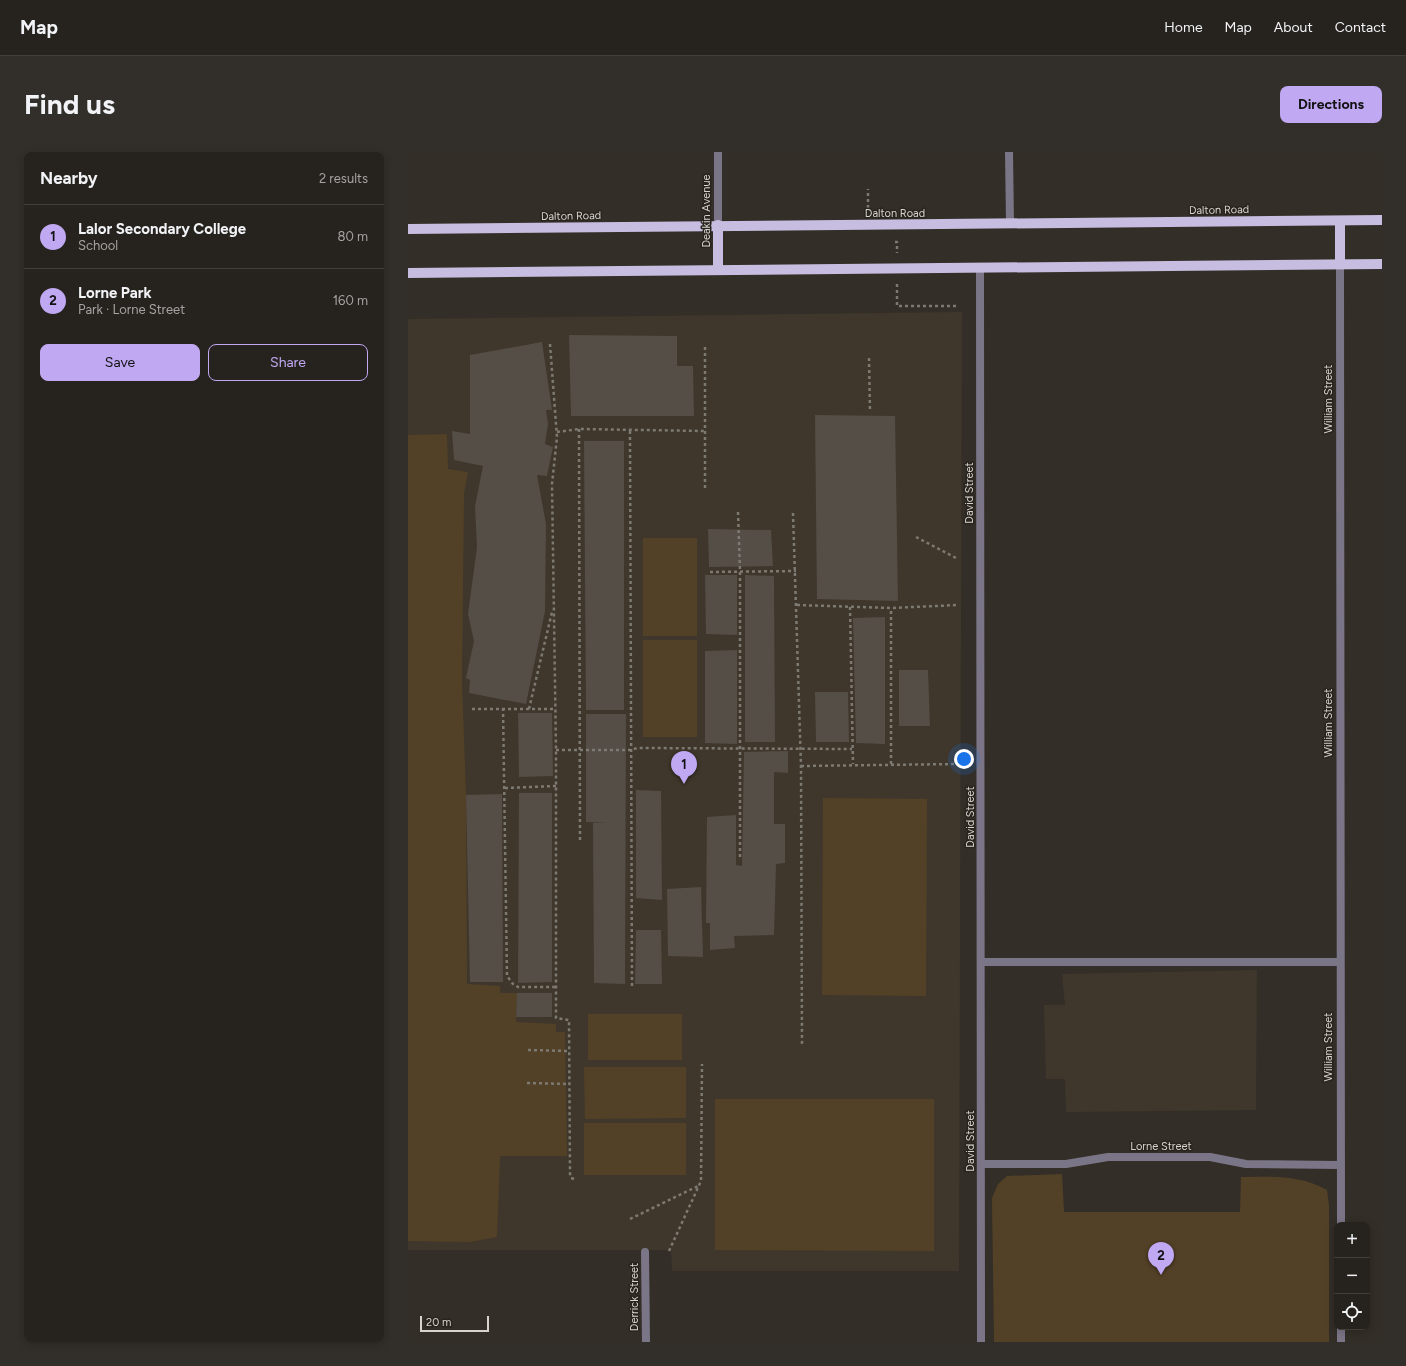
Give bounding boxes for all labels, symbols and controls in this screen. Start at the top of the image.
text: Map [20,16,58,39]
text: Home [1164,19,1203,36]
text: Map [1225,19,1252,36]
text: About [1274,19,1313,36]
text: Contact [1335,19,1386,36]
button: Directions [1280,86,1382,123]
text: Find us [24,87,115,121]
text: Nearby [40,168,98,188]
text: 2 results [319,171,368,186]
street label: Deakin Avenue [700,174,713,248]
street label: Dalton Road [1189,203,1249,217]
street label: Dalton Road [865,207,925,220]
street label: Dalton Road [541,209,601,223]
text: Lalor Secondary College [78,220,246,238]
text: 1 [50,229,56,244]
text: 80 m [337,229,368,244]
text: School [78,238,118,253]
text: Lorne Park [78,284,152,302]
text: 2 [49,293,57,308]
text: 160 m [333,293,368,308]
text: Park · Lorne Street [78,302,185,317]
button: Save [40,344,200,381]
button: Share [208,344,368,381]
street label: William Street [1322,365,1335,434]
street label: David Street [963,462,976,524]
street label: William Street [1322,689,1335,758]
your location [954,749,974,769]
pin: 1 [671,751,697,784]
street label: David Street [964,786,977,848]
street label: William Street [1322,1013,1335,1082]
street label: David Street [964,1110,977,1172]
street label: Lorne Street [1130,1140,1192,1153]
map controls [1334,1222,1370,1330]
button: + [1334,1222,1370,1258]
pin: 2 [1148,1242,1174,1275]
button: − [1334,1258,1370,1294]
street label: Derrick Street [628,1263,641,1331]
button: locate [1334,1294,1370,1330]
scale bar [420,1314,489,1333]
text: 20 m [426,1316,451,1329]

